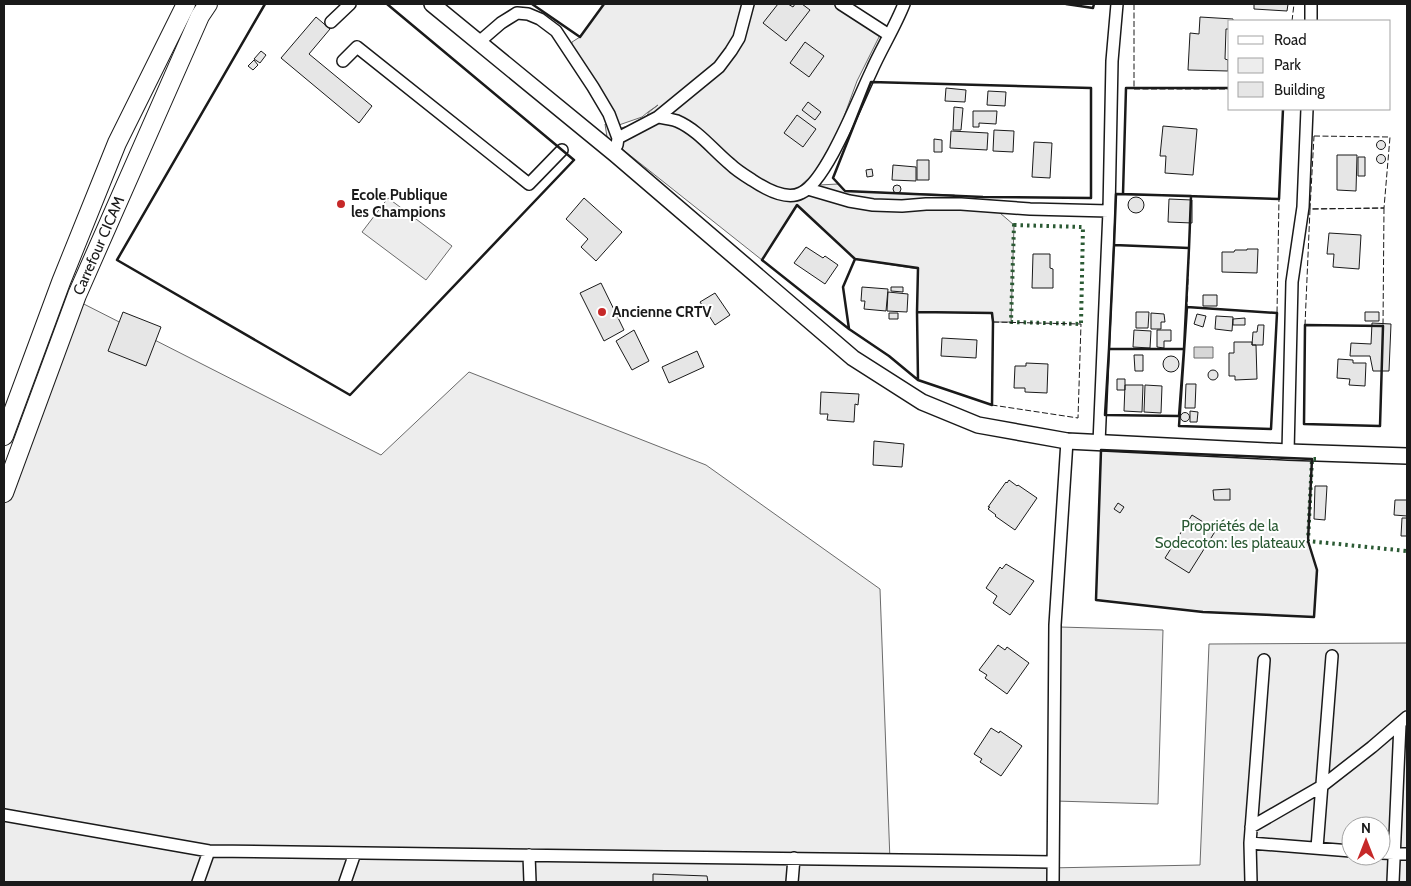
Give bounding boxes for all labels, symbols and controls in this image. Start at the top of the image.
legend [1228,20,1391,110]
text: Road [1274,31,1307,49]
text: Park [1274,56,1301,74]
text: Building [1274,81,1325,99]
place label: Ecole Publique les Champions [351,186,448,221]
street label: Carrefour CICAM [69,193,128,298]
marker: Ecole Publique les Champions [335,198,347,210]
place label: Ancienne CRTV [612,303,712,321]
marker: Ancienne CRTV [596,306,608,318]
park label: Propriétés de la Sodecoton: les plateaux [1155,517,1305,552]
north arrow [1341,816,1391,866]
text: N [1361,819,1371,837]

